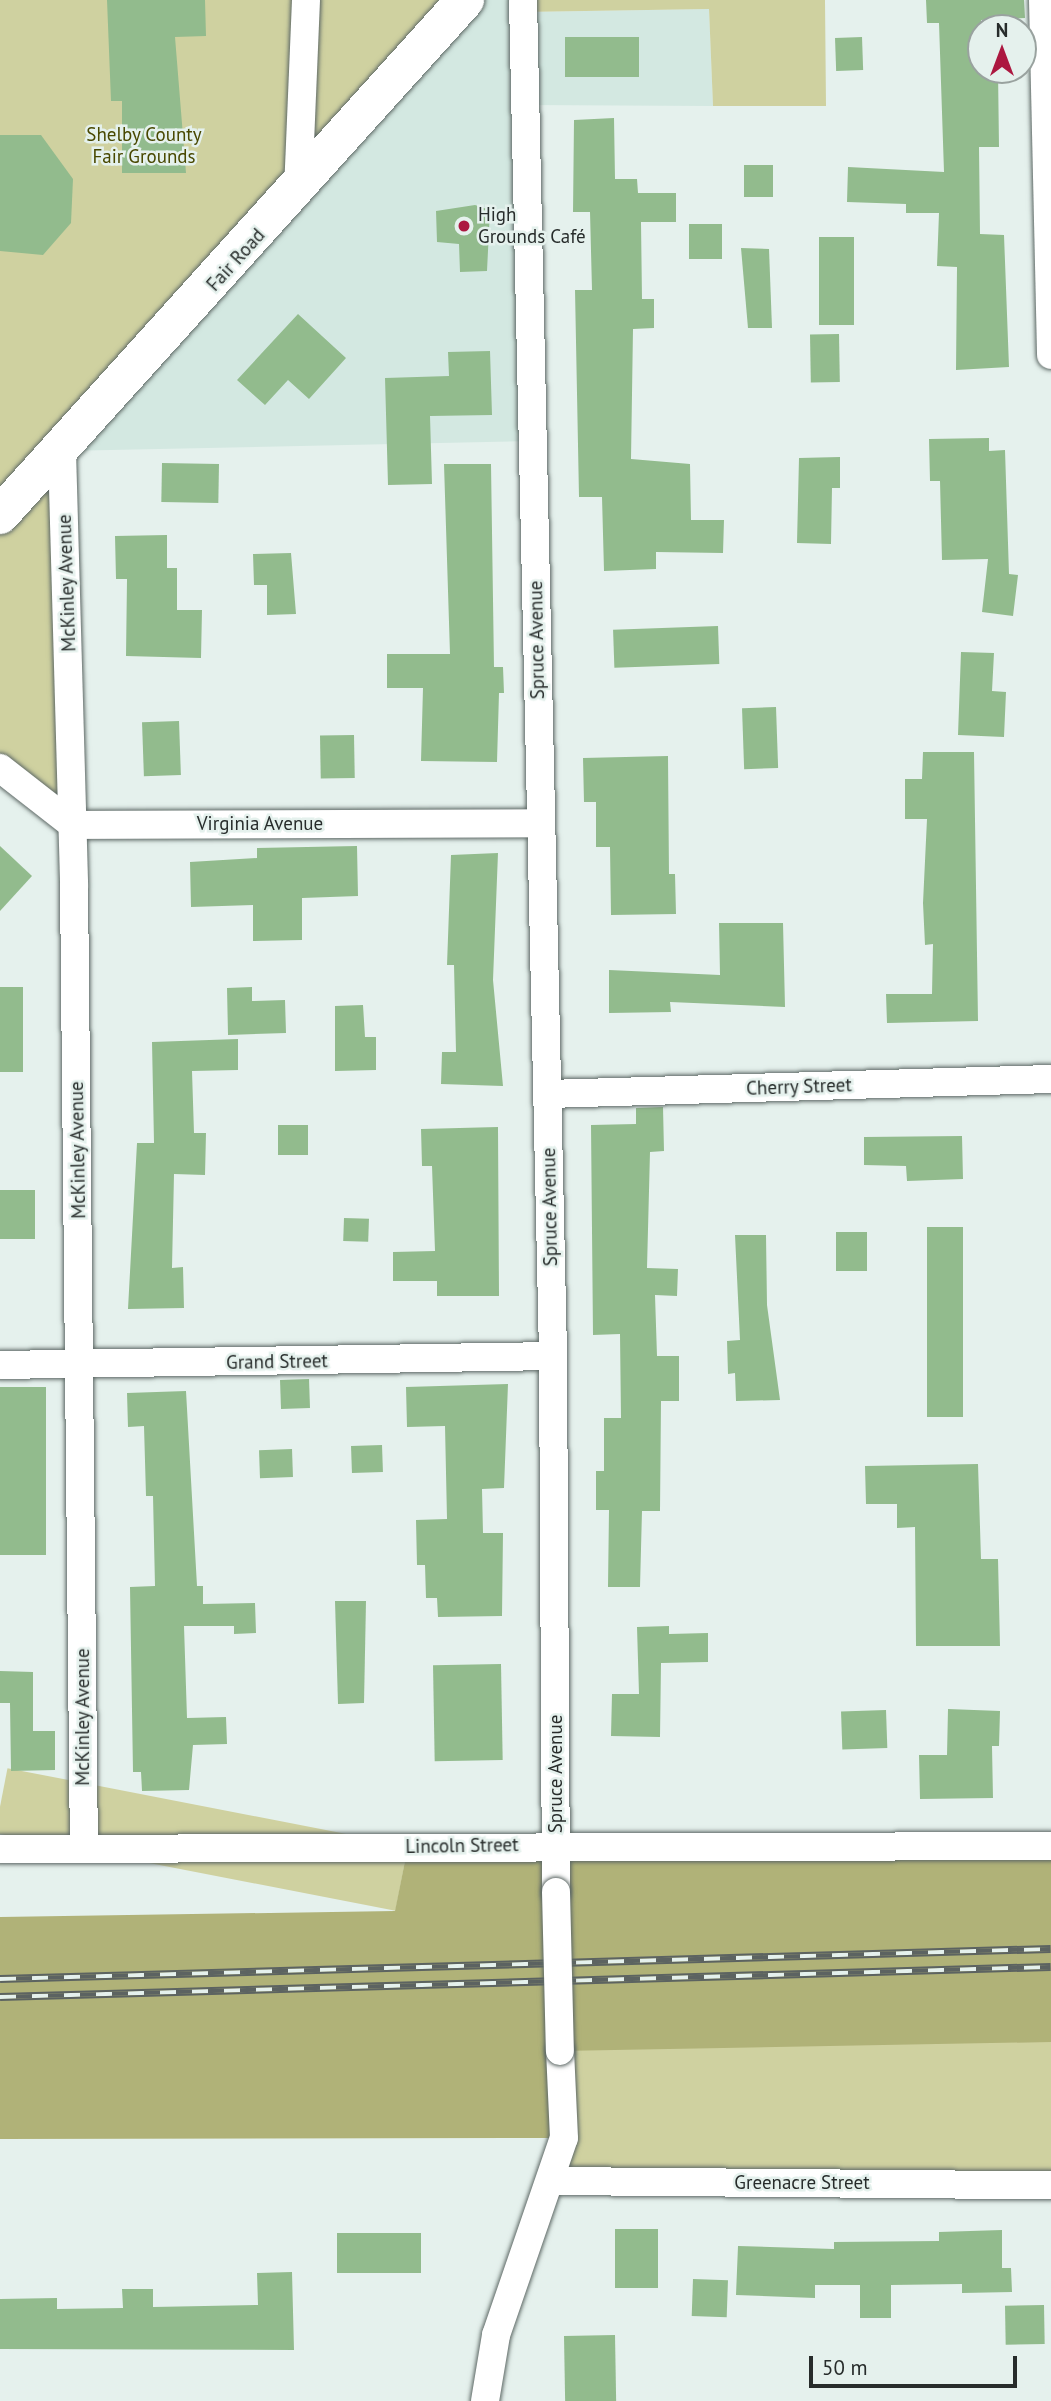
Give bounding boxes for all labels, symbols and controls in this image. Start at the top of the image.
north arrow [967,14,1037,84]
text: N [996,18,1008,42]
park label: Shelby County Fair Grounds [86,124,202,168]
place label: High Grounds Café [478,204,586,248]
marker: High Grounds Café [456,218,472,234]
street label: Fair Road [202,224,270,296]
street label: McKinley Avenue [53,513,81,653]
street label: Spruce Avenue [525,580,549,700]
street label: Virginia Avenue [197,813,323,835]
street label: Cherry Street [746,1074,852,1100]
street label: McKinley Avenue [65,1080,91,1220]
street label: Spruce Avenue [538,1147,562,1267]
street label: Grand Street [226,1350,328,1374]
street label: McKinley Avenue [72,1648,94,1786]
street label: Spruce Avenue [545,1714,567,1834]
street label: Lincoln Street [405,1834,519,1858]
street label: Greenacre Street [734,2172,870,2194]
scale bar [813,2342,1021,2386]
text: 50 m [822,2354,868,2381]

